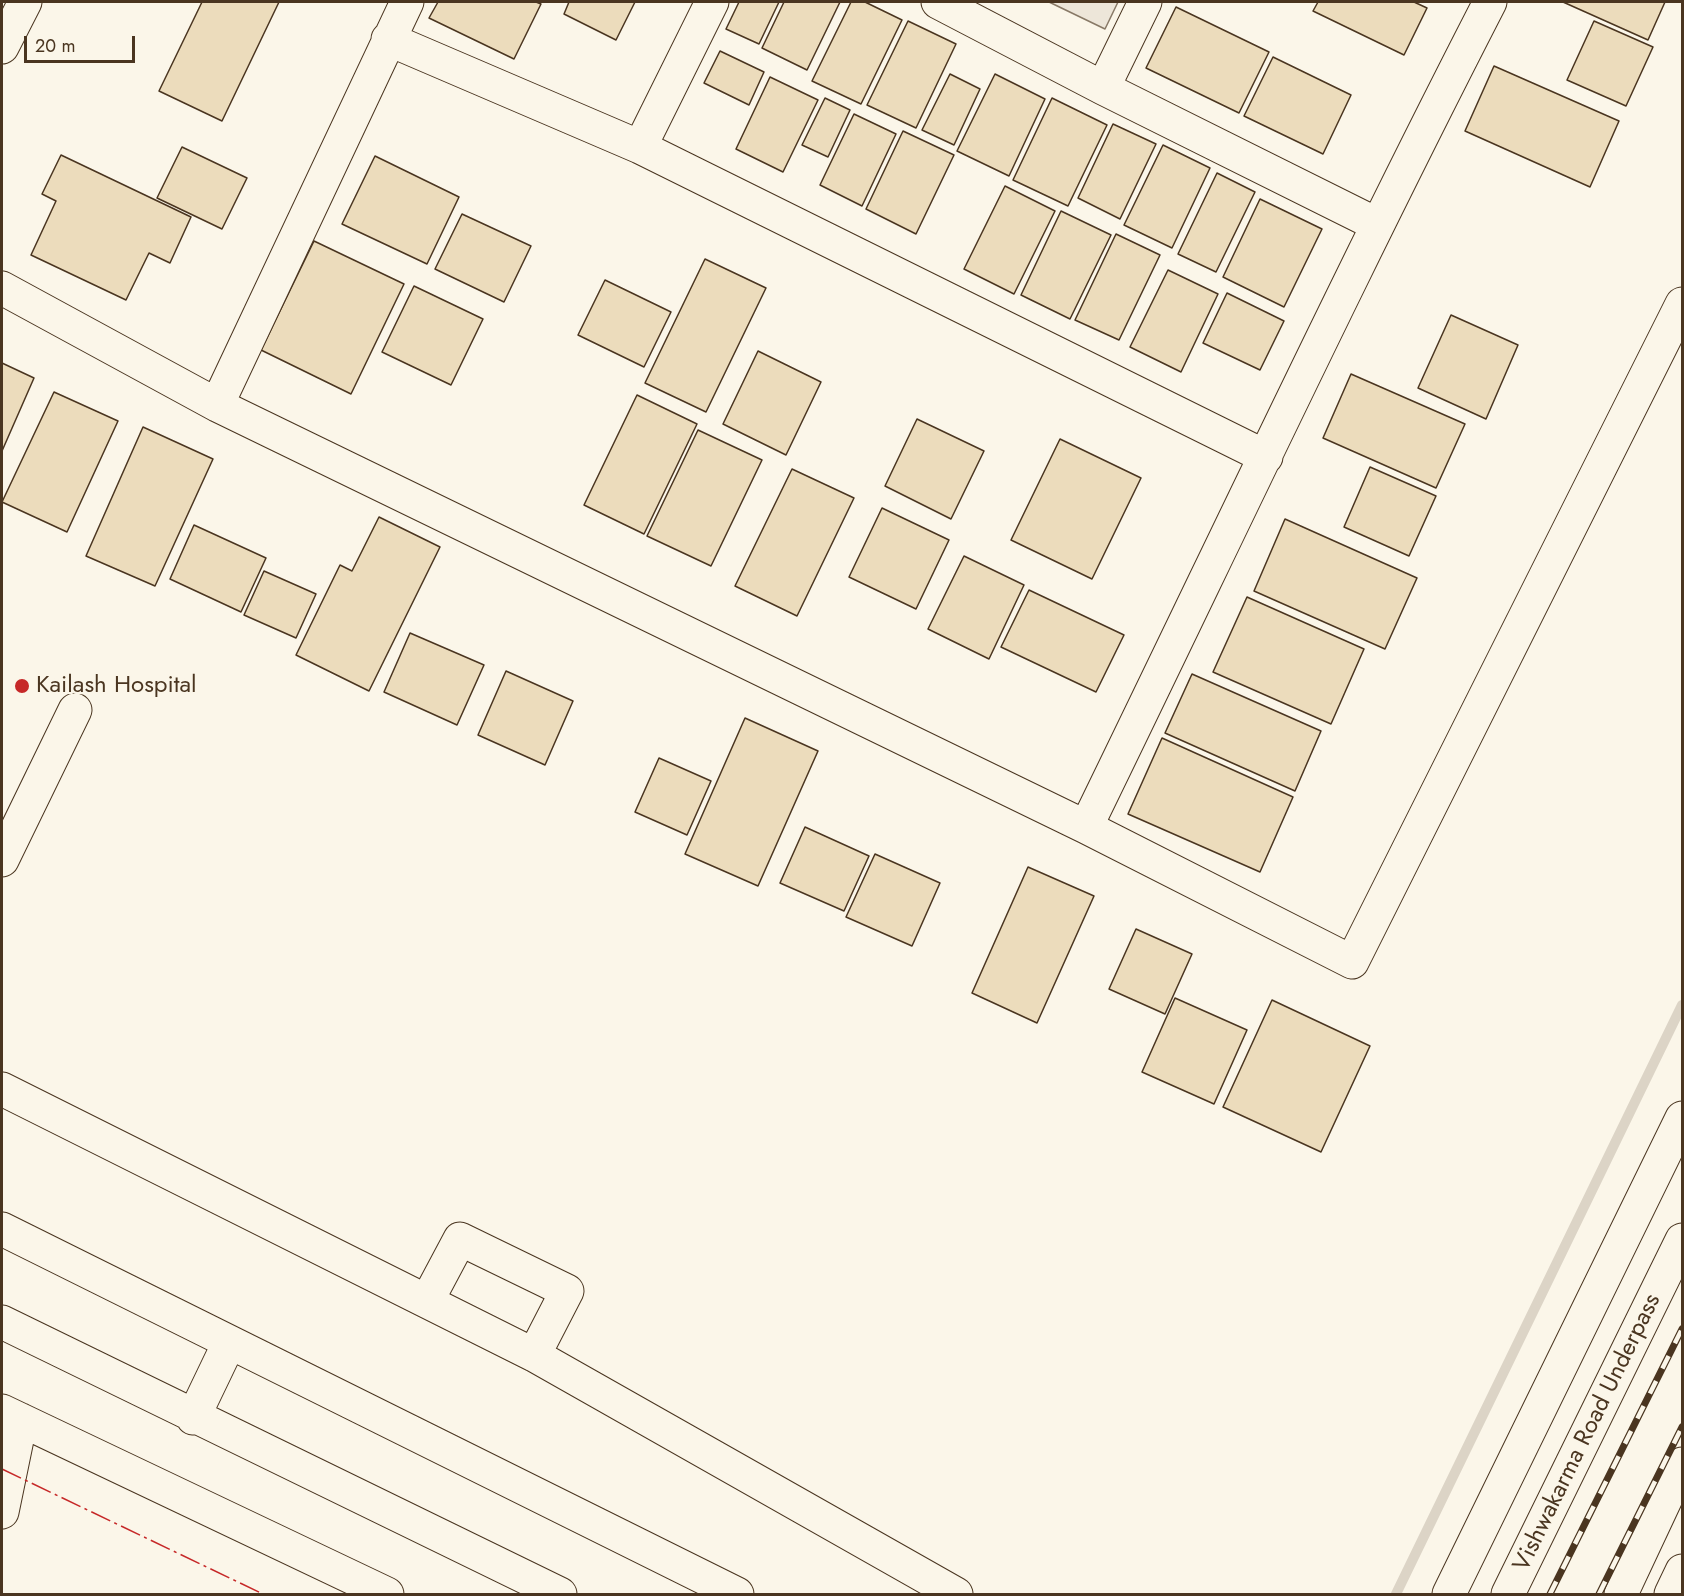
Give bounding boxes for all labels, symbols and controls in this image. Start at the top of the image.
scale bar [27,24,138,62]
text: 20 m [35,33,75,59]
place label: Kailash Hospital [36,672,197,700]
marker: Kailash Hospital [13,677,31,695]
street label: Vishwakarma Road Underpass [1508,1289,1668,1577]

